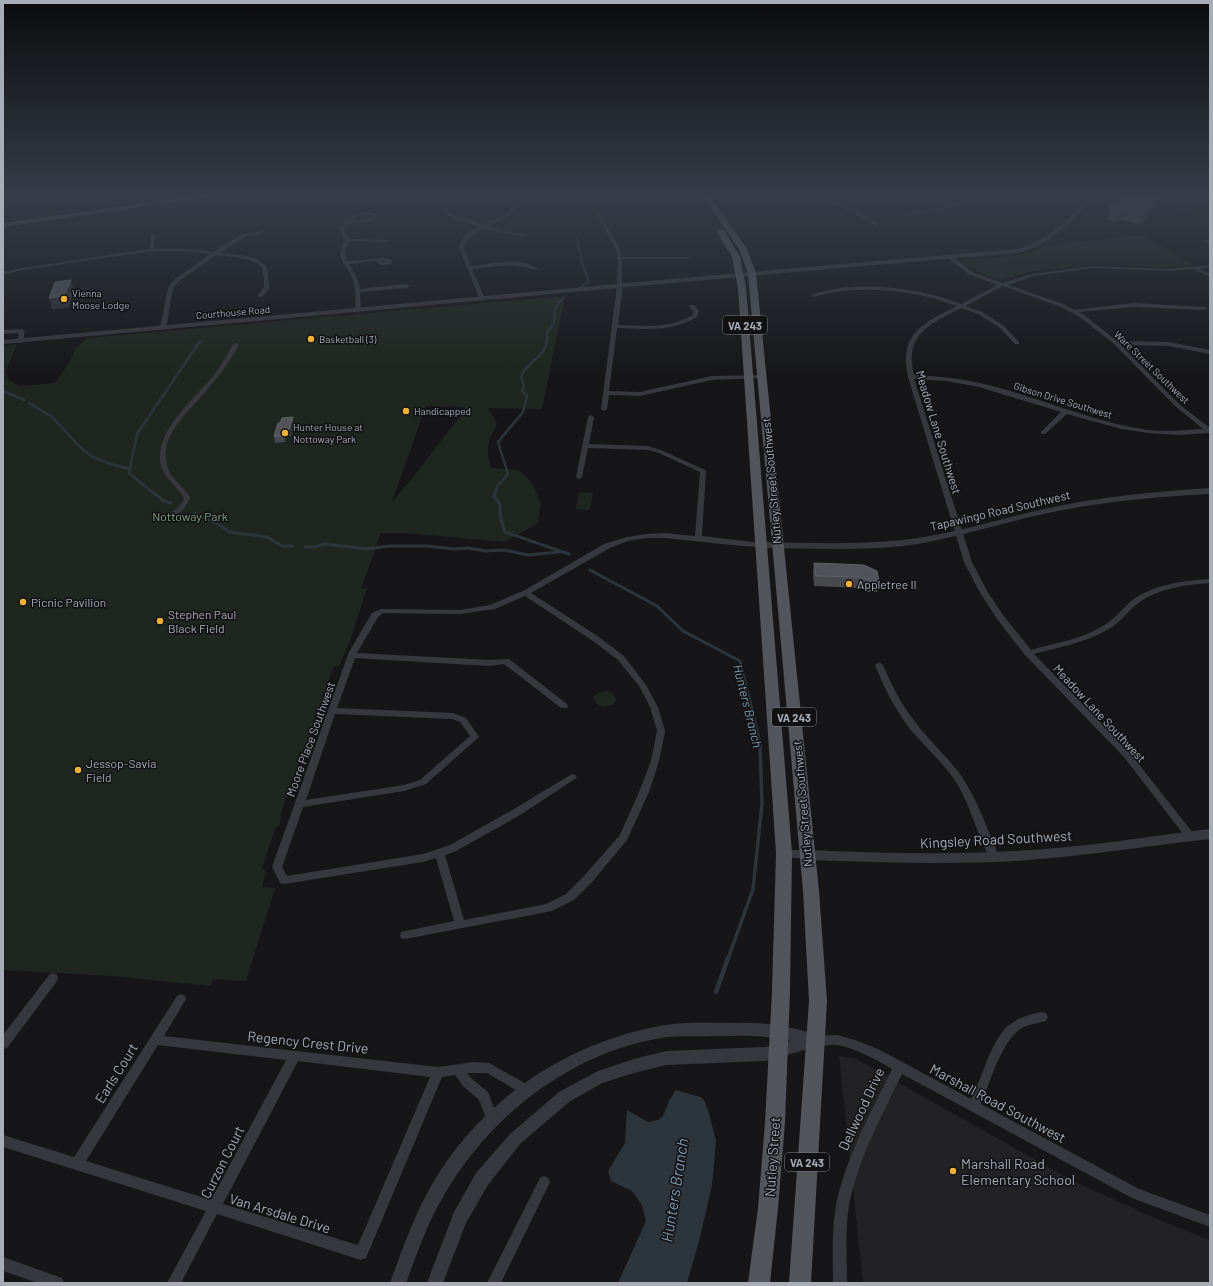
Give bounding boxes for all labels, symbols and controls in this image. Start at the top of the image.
place label: Vienna Moose Lodge [72,287,129,311]
marker: Vienna Moose Lodge [59,294,69,304]
street label: Courthouse Road [195,303,271,321]
road number: VA 243 [723,316,767,334]
street label: Ware Street Southwest [1112,328,1192,406]
place label: Basketball (3) [319,333,377,345]
marker: Basketball (3) [306,334,316,344]
street label: Meadow Lane Southwest [913,368,965,496]
street label: Gibson Drive Southwest [1012,379,1114,421]
place label: Handicapped [414,405,471,417]
marker: Handicapped [401,406,411,416]
street label: Nutley Street Southwest [759,417,783,545]
place label: Hunter House at Nottoway Park [293,421,363,445]
marker: Hunter House at Nottoway Park [280,428,290,438]
street label: Tapawingo Road Southwest [929,487,1071,533]
park label: Nottoway Park [152,509,228,523]
place label: Appletree II [857,577,917,591]
marker: Appletree II [844,579,854,589]
place label: Picnic Pavilion [31,595,106,609]
marker: Picnic Pavilion [18,597,28,607]
place label: Stephen Paul Black Field [168,607,236,635]
marker: Stephen Paul Black Field [155,616,165,626]
street label: Meadow Lane Southwest [1051,661,1149,765]
water label: Hunters Branch [730,663,766,750]
street label: Moore Place Southwest [283,680,337,798]
road number: VA 243 [772,708,816,726]
street label: Nutley Street Southwest [790,740,814,868]
place label: Jessop-Savia Field [86,756,156,784]
marker: Jessop-Savia Field [73,765,83,775]
street label: Kingsley Road Southwest [920,827,1072,851]
street label: Regency Crest Drive [247,1027,369,1057]
street label: Earls Court [91,1040,141,1106]
street label: Marshall Road Southwest [927,1060,1069,1146]
street label: Dellwood Drive [834,1065,888,1153]
street label: Nutley Street [761,1116,783,1198]
street label: Curzon Court [196,1123,248,1201]
water label: Hunters Branch [656,1137,692,1243]
road number: VA 243 [785,1153,829,1171]
place label: Marshall Road Elementary School [961,1155,1075,1188]
marker: Marshall Road Elementary School [948,1166,958,1176]
street label: Van Arsdale Drive [227,1190,333,1236]

